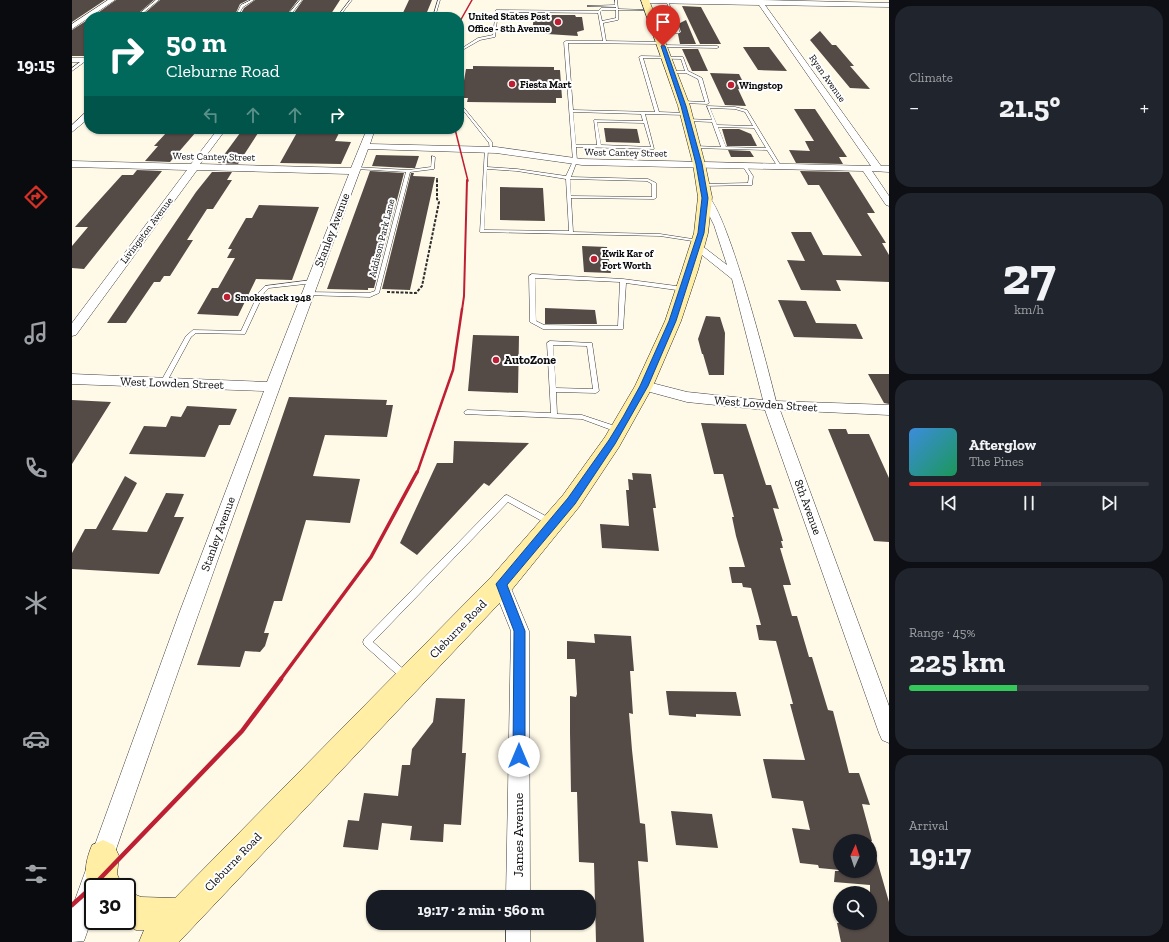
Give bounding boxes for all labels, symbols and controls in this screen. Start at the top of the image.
pin [646,5,680,46]
place label: United States Post Office - 8th Avenue [468,11,551,35]
icon: arrive [652,11,674,33]
marker: United States Post Office - 8th Avenue [553,17,563,27]
text: 50 m [166,26,227,59]
icon: right [100,28,152,80]
street label: Ryan Avenue [806,52,848,105]
text: 19:15 [17,54,55,76]
text: Cleburne Road [166,60,280,82]
text: Climate [909,70,953,85]
marker: Fiesta Mart [507,79,517,89]
place label: Fiesta Mart [520,79,572,91]
marker: Wingstop [726,80,736,90]
place label: Wingstop [739,80,783,92]
text: 21.5° [999,89,1060,125]
text: − [909,94,919,121]
text: + [1140,94,1149,121]
icon: left [200,104,222,126]
icon: ahead [242,104,264,126]
icon: ahead [284,104,306,126]
icon: right [326,104,348,126]
street label: West Cantey Street [585,146,668,160]
street label: West Cantey Street [173,150,256,164]
icon: directions [22,183,50,211]
street label: Stanley Avenue [311,191,353,269]
street label: Livingston Avenue [118,195,176,266]
street label: Addison Park Lane [366,197,398,279]
text: 27 [1002,245,1056,307]
place label: Kwik Kar of Fort Worth [602,248,655,272]
marker: Kwik Kar of Fort Worth [589,254,599,264]
marker: Smokestack 1948 [222,292,232,302]
place label: Smokestack 1948 [235,292,312,304]
text: km/h [1014,302,1044,317]
icon: music [22,319,50,347]
place label: AutoZone [504,353,556,367]
marker: AutoZone [491,355,501,365]
street label: West Lowden Street [120,374,225,392]
street label: West Lowden Street [714,393,819,415]
text: Afterglow [969,436,1036,454]
icon: phone [22,454,50,482]
text: The Pines [969,454,1024,469]
street label: 8th Avenue [792,477,825,537]
icon: previous [938,492,960,514]
icon: pause [1018,492,1040,514]
icon: next [1098,492,1120,514]
street label: Stanley Avenue [198,494,238,573]
icon: climate [22,589,50,617]
street label: Cleburne Road [427,597,490,661]
text: Range · 45% [909,625,975,640]
text: 225 km [909,644,1005,680]
icon: car [22,725,50,753]
position arrow [498,735,540,777]
street label: James Avenue [510,792,527,877]
text: Arrival [909,818,948,833]
street label: Cleburne Road [202,830,265,894]
north arrow [833,834,877,878]
map controls [833,834,877,930]
text: 19:17 [909,837,971,873]
icon: filters [22,860,50,888]
speed limit sign: 30 [84,878,136,930]
button: search [833,886,877,930]
text: 19:17 · 2 min · 560 m [418,901,544,919]

